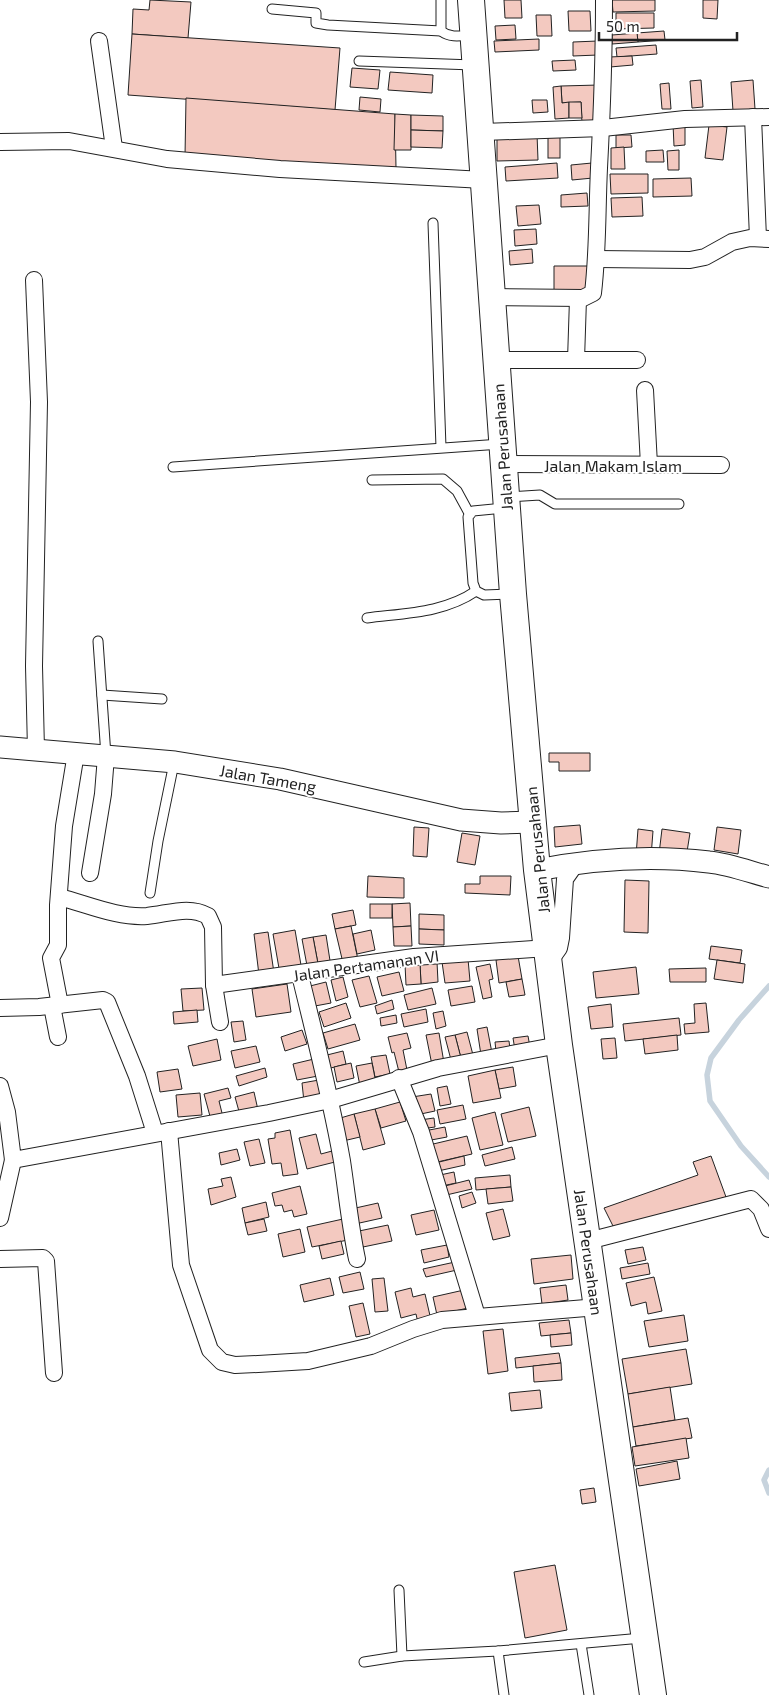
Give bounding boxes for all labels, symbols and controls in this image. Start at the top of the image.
scale bar [599,10,736,42]
text: 50 m [606,17,640,35]
street label: Jalan Perusahaan [488,383,516,511]
street label: Jalan Makam Islam [544,456,682,475]
street label: Jalan Tameng [218,760,318,796]
street label: Jalan Perusahaan [521,786,553,914]
street label: Jalan Pertamanan VI [292,945,440,985]
street label: Jalan Perusahaan [571,1188,607,1316]

